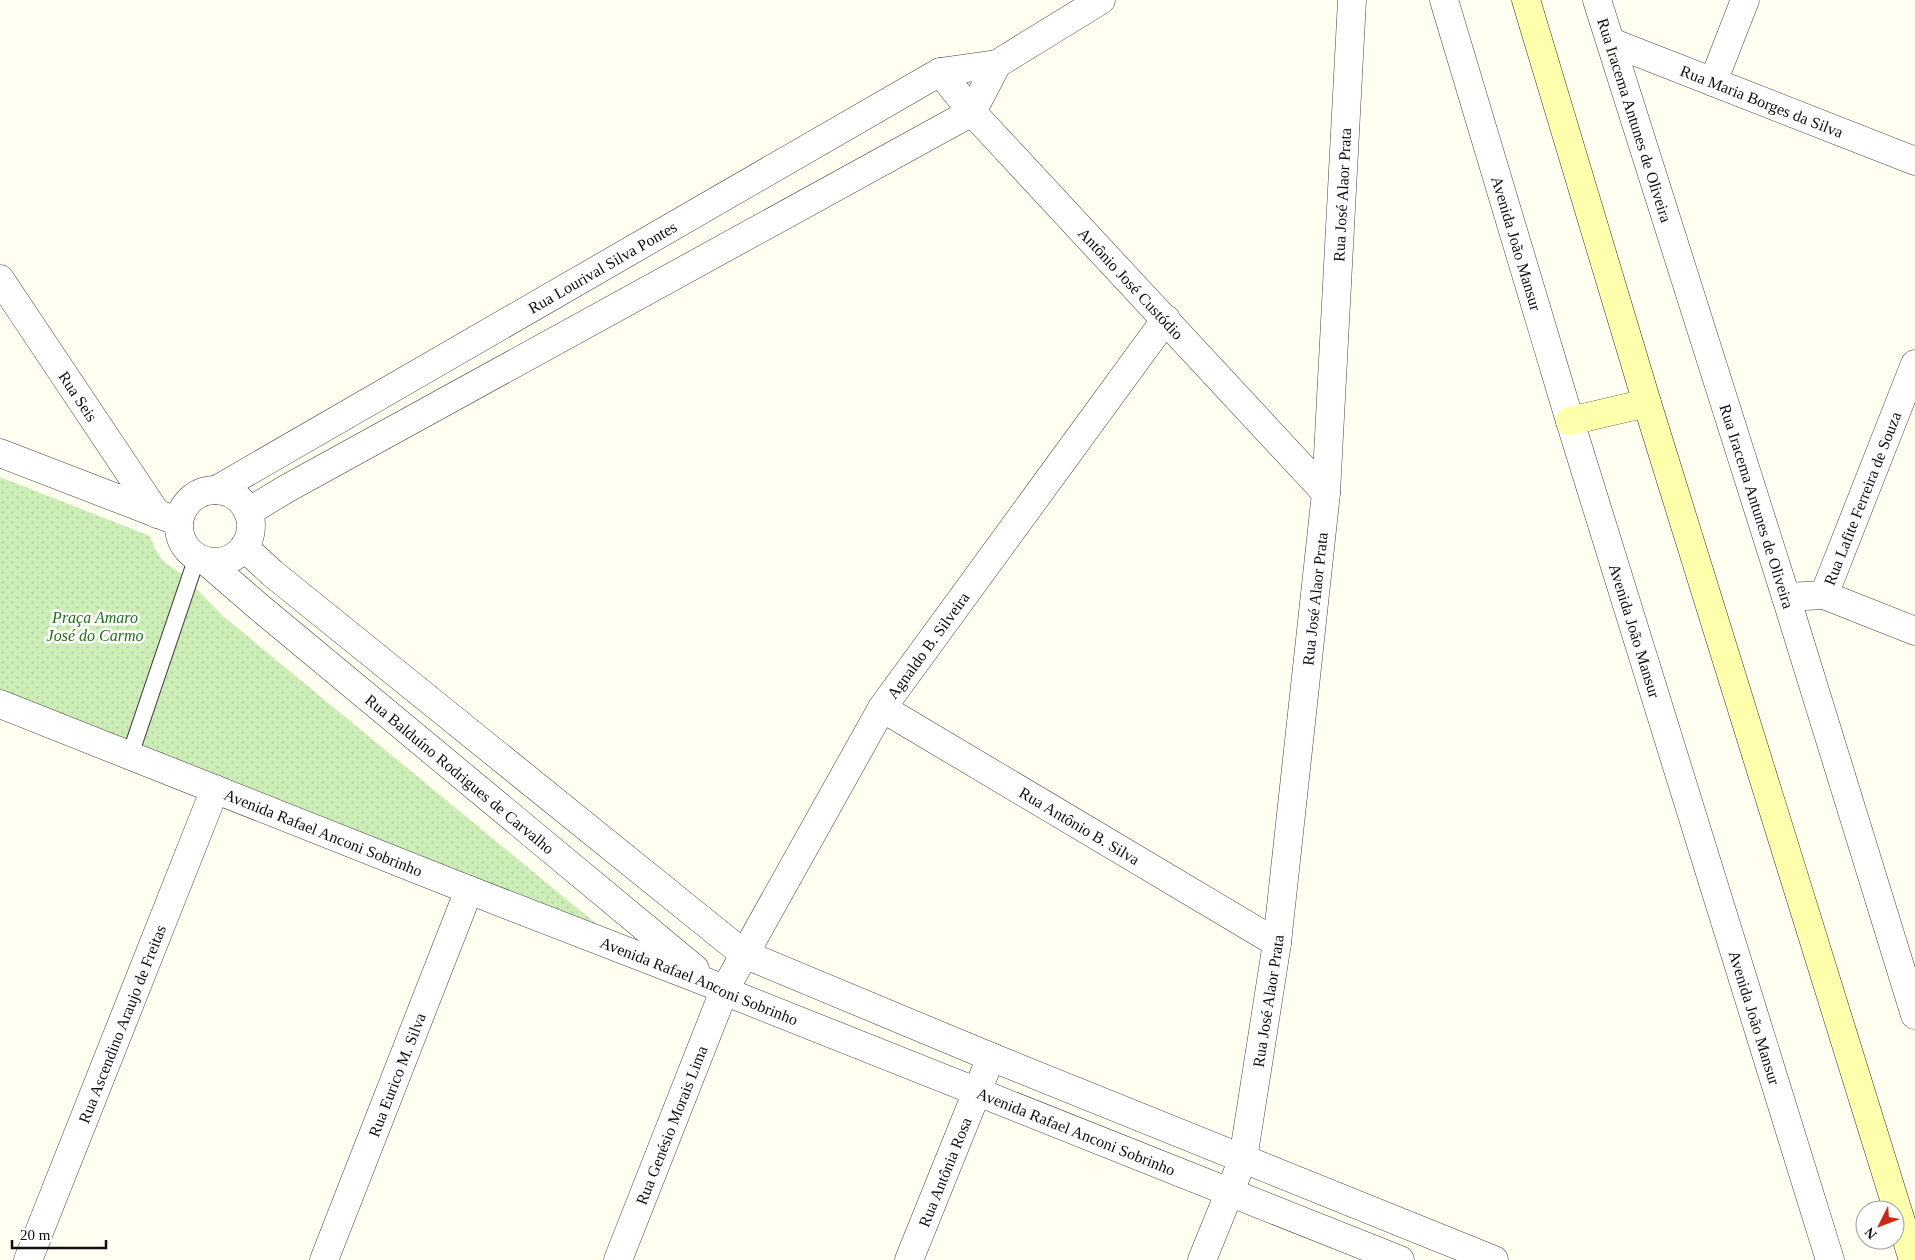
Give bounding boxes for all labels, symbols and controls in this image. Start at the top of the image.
street label: Rua Iracema Antunes de Oliveira [1595,16,1675,224]
street label: Rua Maria Borges da Silva [1678,62,1846,141]
street label: Rua José Alaor Prata [1330,127,1354,262]
street label: Avenida João Mansur [1489,174,1545,313]
street label: Rua Lourival Silva Pontes [525,218,679,316]
street label: Antônio José Custódio [1075,224,1187,342]
street label: Rua Seis [56,368,101,424]
street label: Rua Iracema Antunes de Oliveira [1717,402,1798,610]
street label: Rua Lafite Ferreira de Souza [1820,409,1904,587]
street label: Rua José Alaor Prata [1299,531,1330,666]
street label: Avenida João Mansur [1606,562,1664,700]
street label: Agnaldo B. Silveira [883,589,972,702]
park label: Praça Amaro José do Carmo [47,609,143,644]
street label: Rua Balduíno Rodrigues de Carvalho [362,691,558,857]
street label: Rua Antônio B. Silva [1016,783,1143,868]
street label: Avenida Rafael Anconi Sobrinho [222,785,425,879]
street label: Rua Ascendino Araujo de Freitas [75,922,169,1125]
street label: Avenida Rafael Anconi Sobrinho [598,933,800,1028]
street label: Rua José Alaor Prata [1249,934,1286,1068]
street label: Avenida João Mansur [1726,949,1784,1087]
street label: Rua Eurico M. Silva [365,1010,429,1139]
street label: Rua Genésio Morais Lima [632,1043,710,1207]
street label: Avenida Rafael Anconi Sobrinho [975,1084,1178,1178]
street label: Rua Antônia Rosa [915,1115,974,1229]
north arrow [1855,1200,1905,1250]
scale bar [12,1218,106,1250]
text: N [1862,1225,1880,1242]
text: 20 m [20,1227,51,1243]

